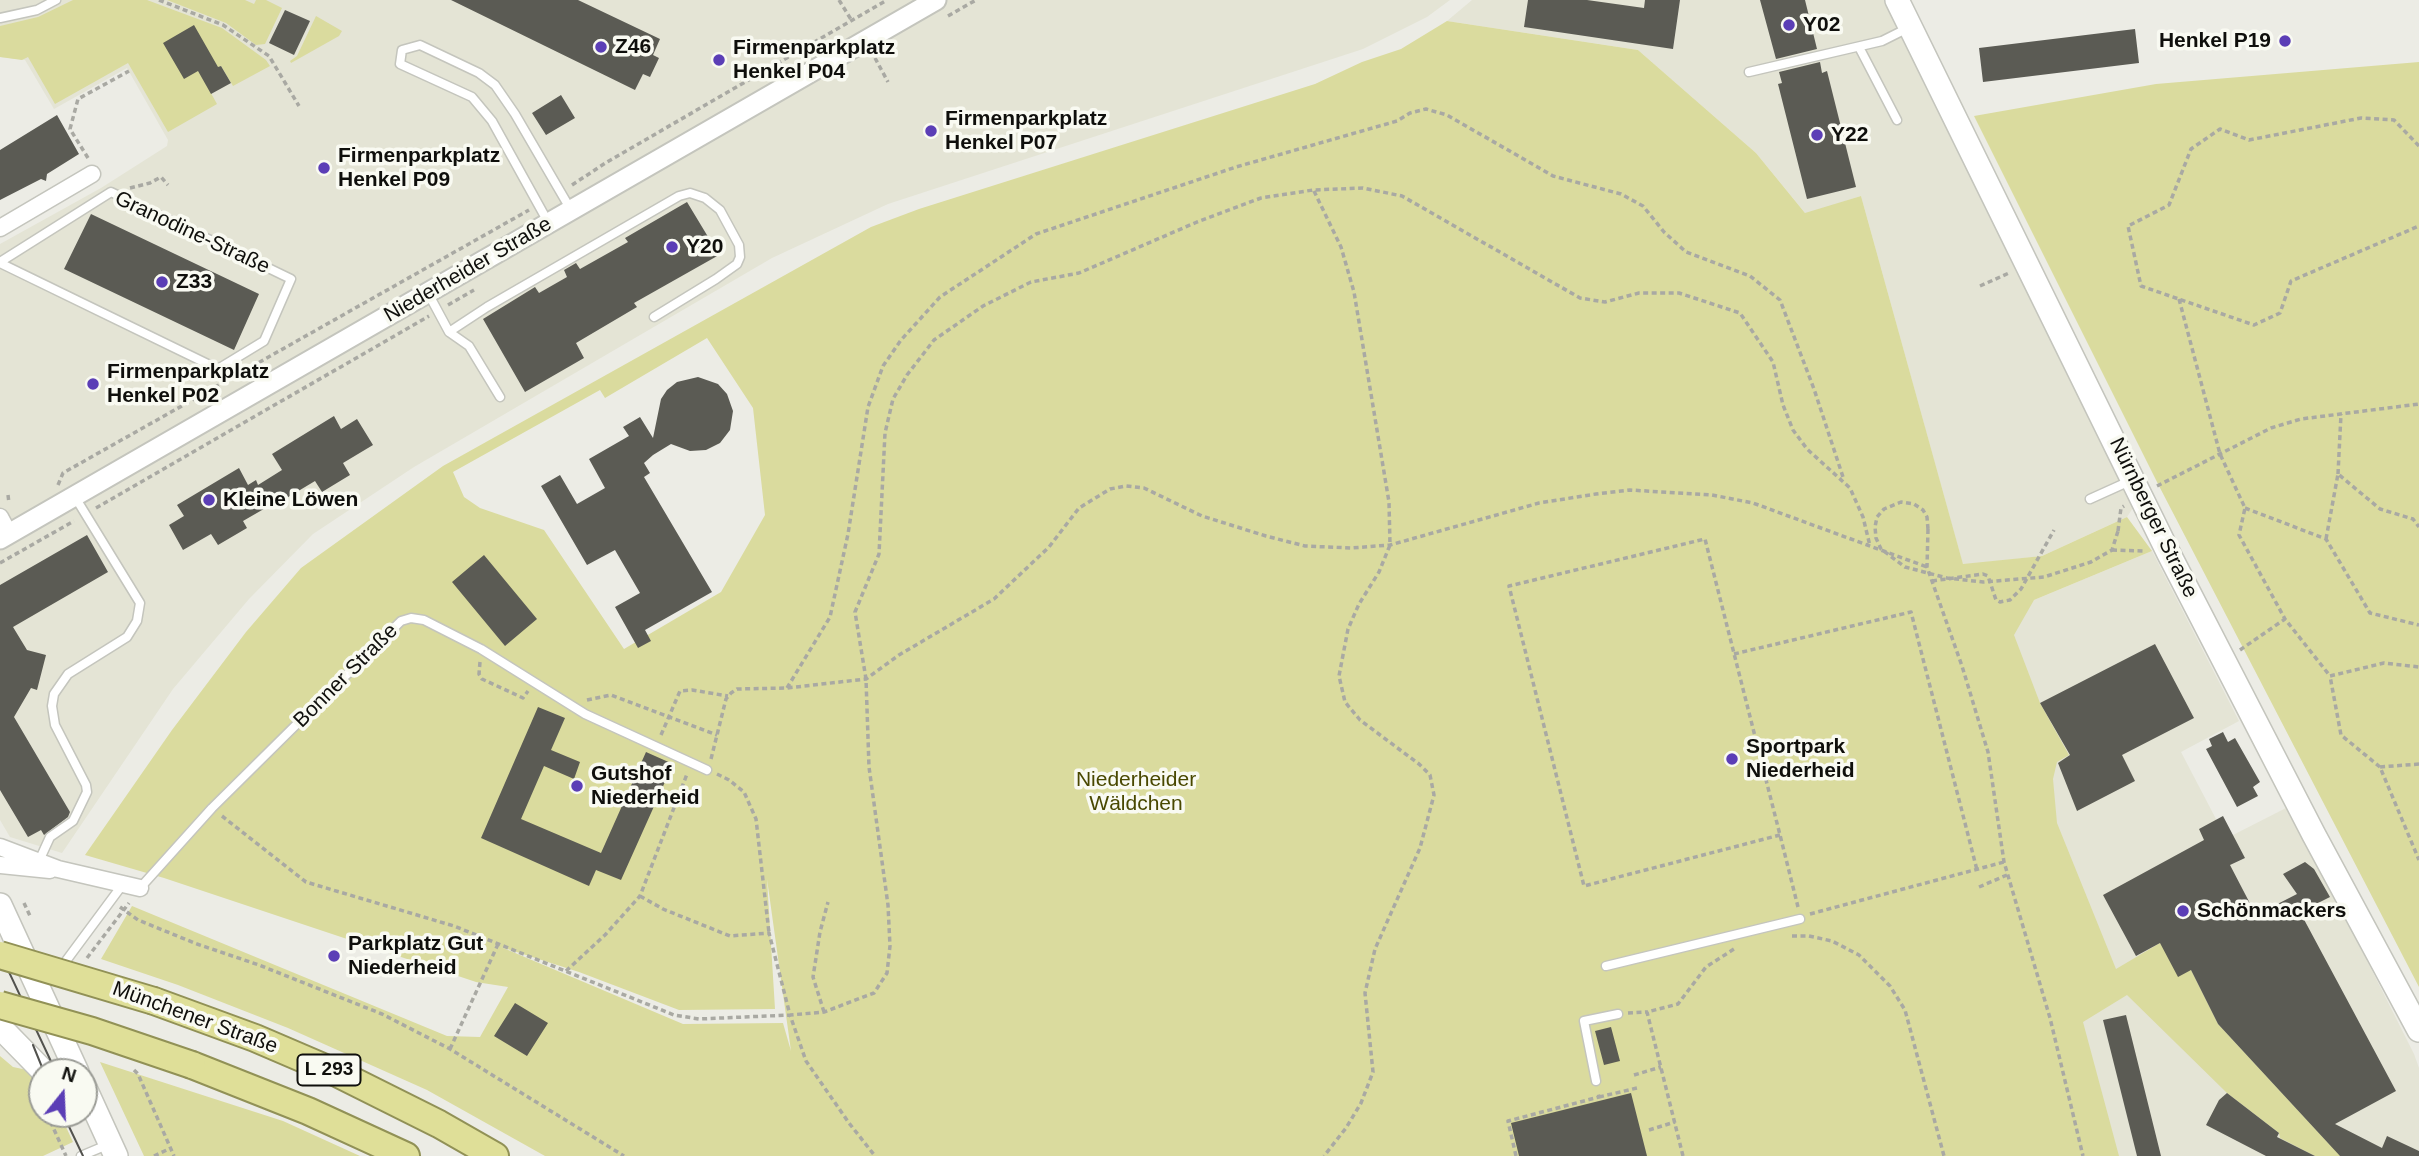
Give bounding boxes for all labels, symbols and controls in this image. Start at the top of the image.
place label: Y02 [1803,12,1840,38]
marker: Y02 [1781,17,1797,33]
place label: Henkel P19 [2159,28,2271,54]
marker: Henkel P19 [2277,33,2293,49]
place label: Z46 [615,34,651,60]
place label: Firmenparkplatz Henkel P04 [733,35,895,85]
marker: Z46 [593,39,609,55]
marker: Firmenparkplatz Henkel P04 [711,52,727,68]
place label: Firmenparkplatz Henkel P07 [945,106,1107,156]
place label: Y22 [1831,122,1868,148]
marker: Firmenparkplatz Henkel P07 [923,123,939,139]
marker: Y22 [1809,127,1825,143]
place label: Firmenparkplatz Henkel P09 [338,143,500,193]
marker: Firmenparkplatz Henkel P09 [316,160,332,176]
street label: Granodine-Straße [111,186,273,280]
street label: Niederheider Straße [380,212,556,328]
place label: Y20 [686,234,723,260]
marker: Y20 [664,239,680,255]
place label: Z33 [176,269,212,295]
marker: Z33 [154,274,170,290]
place label: Firmenparkplatz Henkel P02 [107,359,269,409]
marker: Firmenparkplatz Henkel P02 [85,376,101,392]
street label: Nürnberger Straße [2103,434,2203,602]
place label: Kleine Löwen [223,487,358,513]
marker: Kleine Löwen [201,492,217,508]
street label: Bonner Straße [289,619,403,733]
place label: Sportpark Niederheid [1746,734,1855,784]
marker: Sportpark Niederheid [1724,751,1740,767]
place label: Gutshof Niederheid [591,761,700,811]
park label: Niederheider Wäldchen [1076,767,1196,817]
marker: Gutshof Niederheid [569,778,585,794]
place label: Schönmackers [2197,898,2346,924]
marker: Schönmackers [2175,903,2191,919]
place label: Parkplatz Gut Niederheid [348,931,483,981]
marker: Parkplatz Gut Niederheid [326,948,342,964]
street label: Münchener Straße [109,976,281,1060]
road number: L 293 [298,1054,360,1086]
north arrow [28,1058,98,1128]
text: N [59,1062,79,1087]

